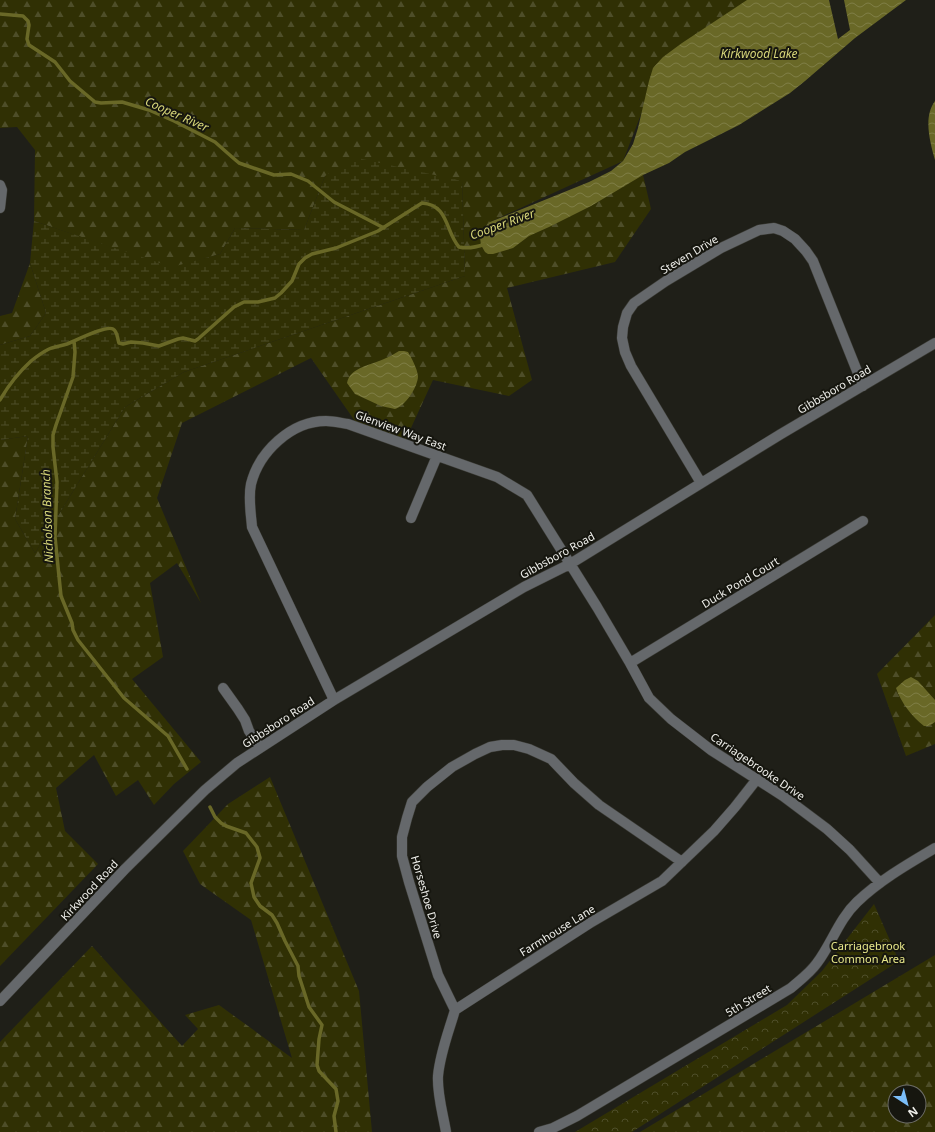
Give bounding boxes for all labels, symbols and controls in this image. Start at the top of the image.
water label: Kirkwood Lake [720,45,798,62]
water label: Cooper River [143,92,213,136]
water label: Cooper River [467,204,538,244]
street label: Steven Drive [657,231,721,277]
street label: Gibbsboro Road [794,361,874,417]
street label: Glenview Way East [353,407,449,453]
water label: Nicholson Branch [37,469,57,563]
street label: Gibbsboro Road [517,528,597,582]
street label: Duck Pond Court [699,553,781,611]
street label: Gibbsboro Road [239,693,317,751]
street label: Carriagebrooke Drive [708,729,808,803]
street label: Horseshoe Drive [408,854,446,940]
street label: Kirkwood Road [57,856,121,924]
street label: Farmhouse Lane [516,901,598,959]
park label: Carriagebrook Common Area [831,938,905,966]
street label: 5th Street [722,981,774,1019]
north arrow [887,1084,927,1124]
text: N [905,1104,921,1121]

